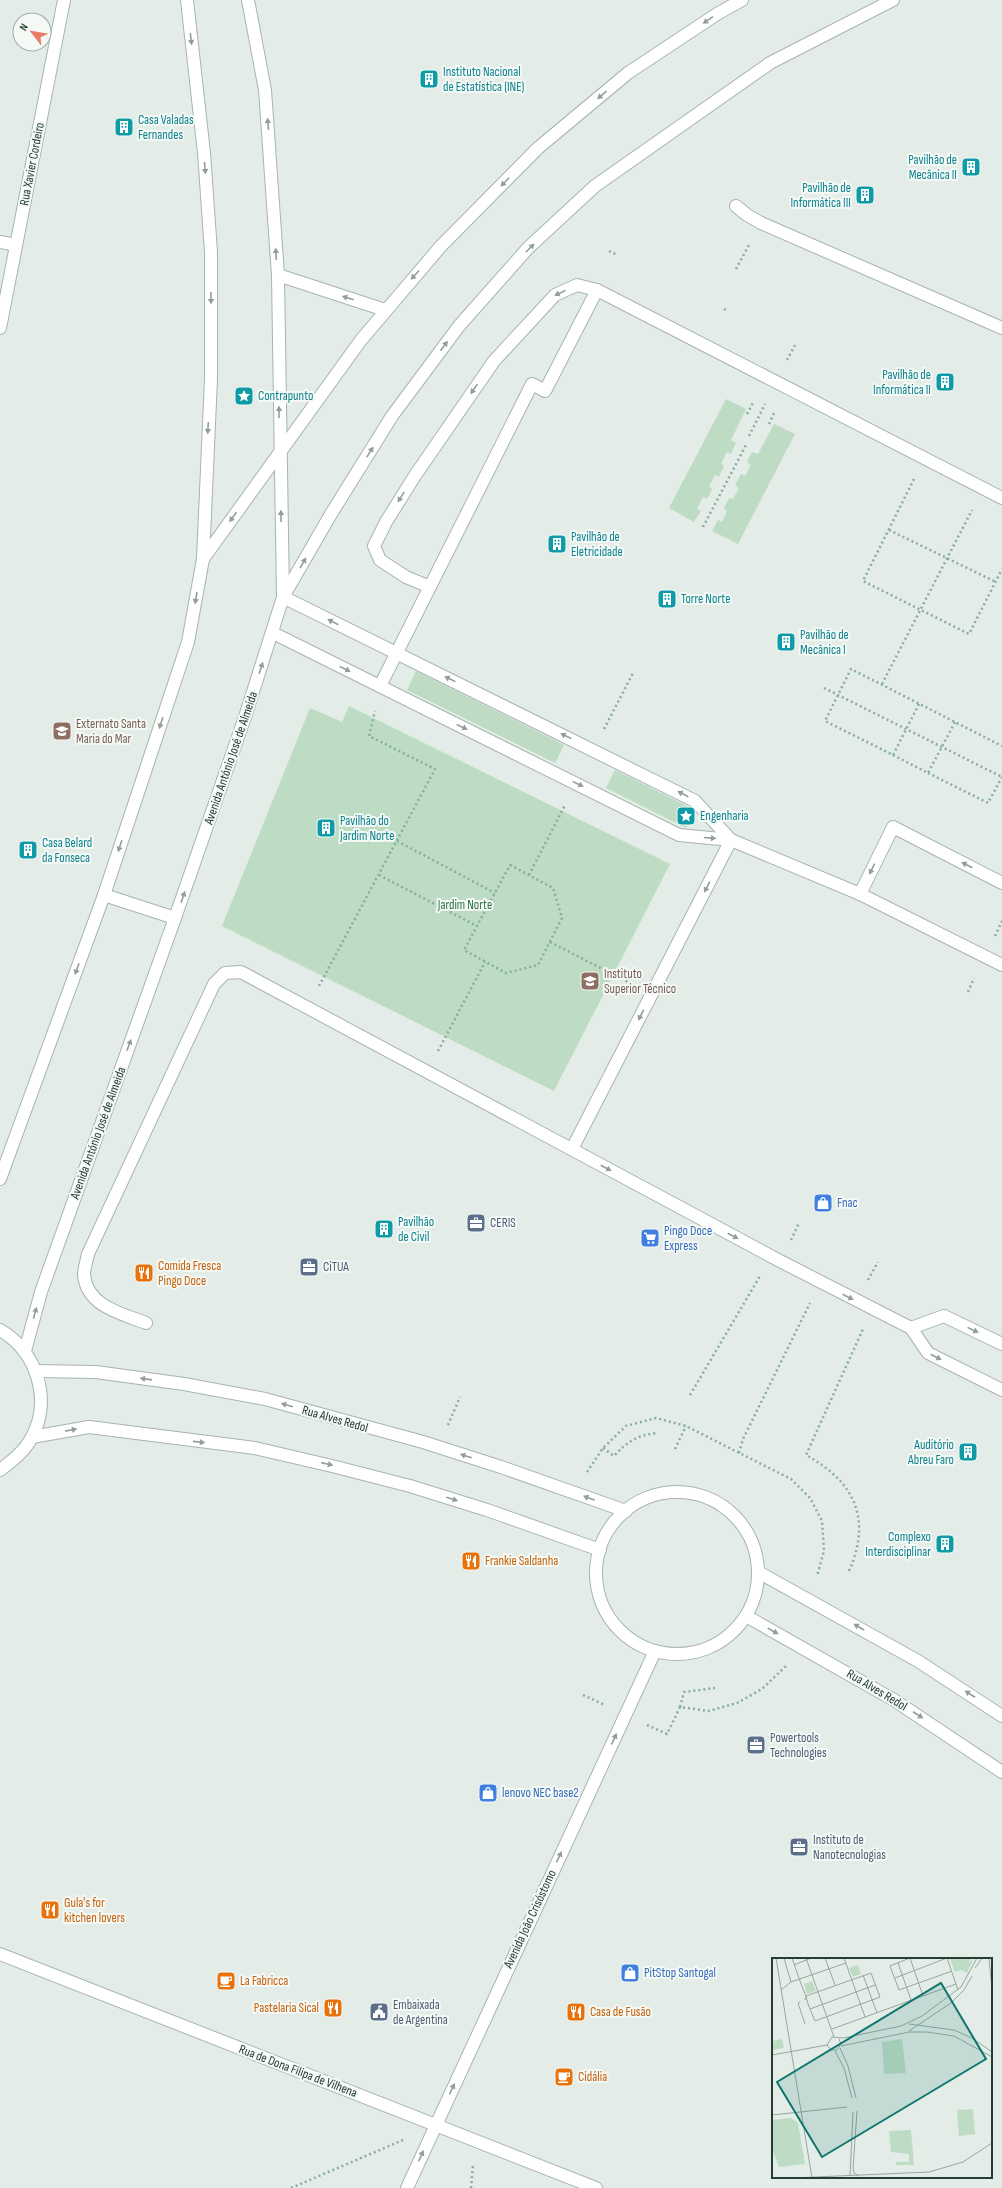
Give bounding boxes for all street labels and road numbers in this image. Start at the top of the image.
street label: Rua Xavier Cordeiro [16,121,48,207]
street label: Avenida António José de Almeida [200,689,261,828]
street label: Avenida António José de Almeida [66,1065,129,1202]
street label: Rua Alves Redol [300,1402,370,1436]
street label: Rua Alves Redol [844,1666,910,1714]
street label: Avenida João Crisóstomo [500,1867,560,1972]
street label: Rua de Dona Filipa de Vilhena [237,2041,359,2101]

